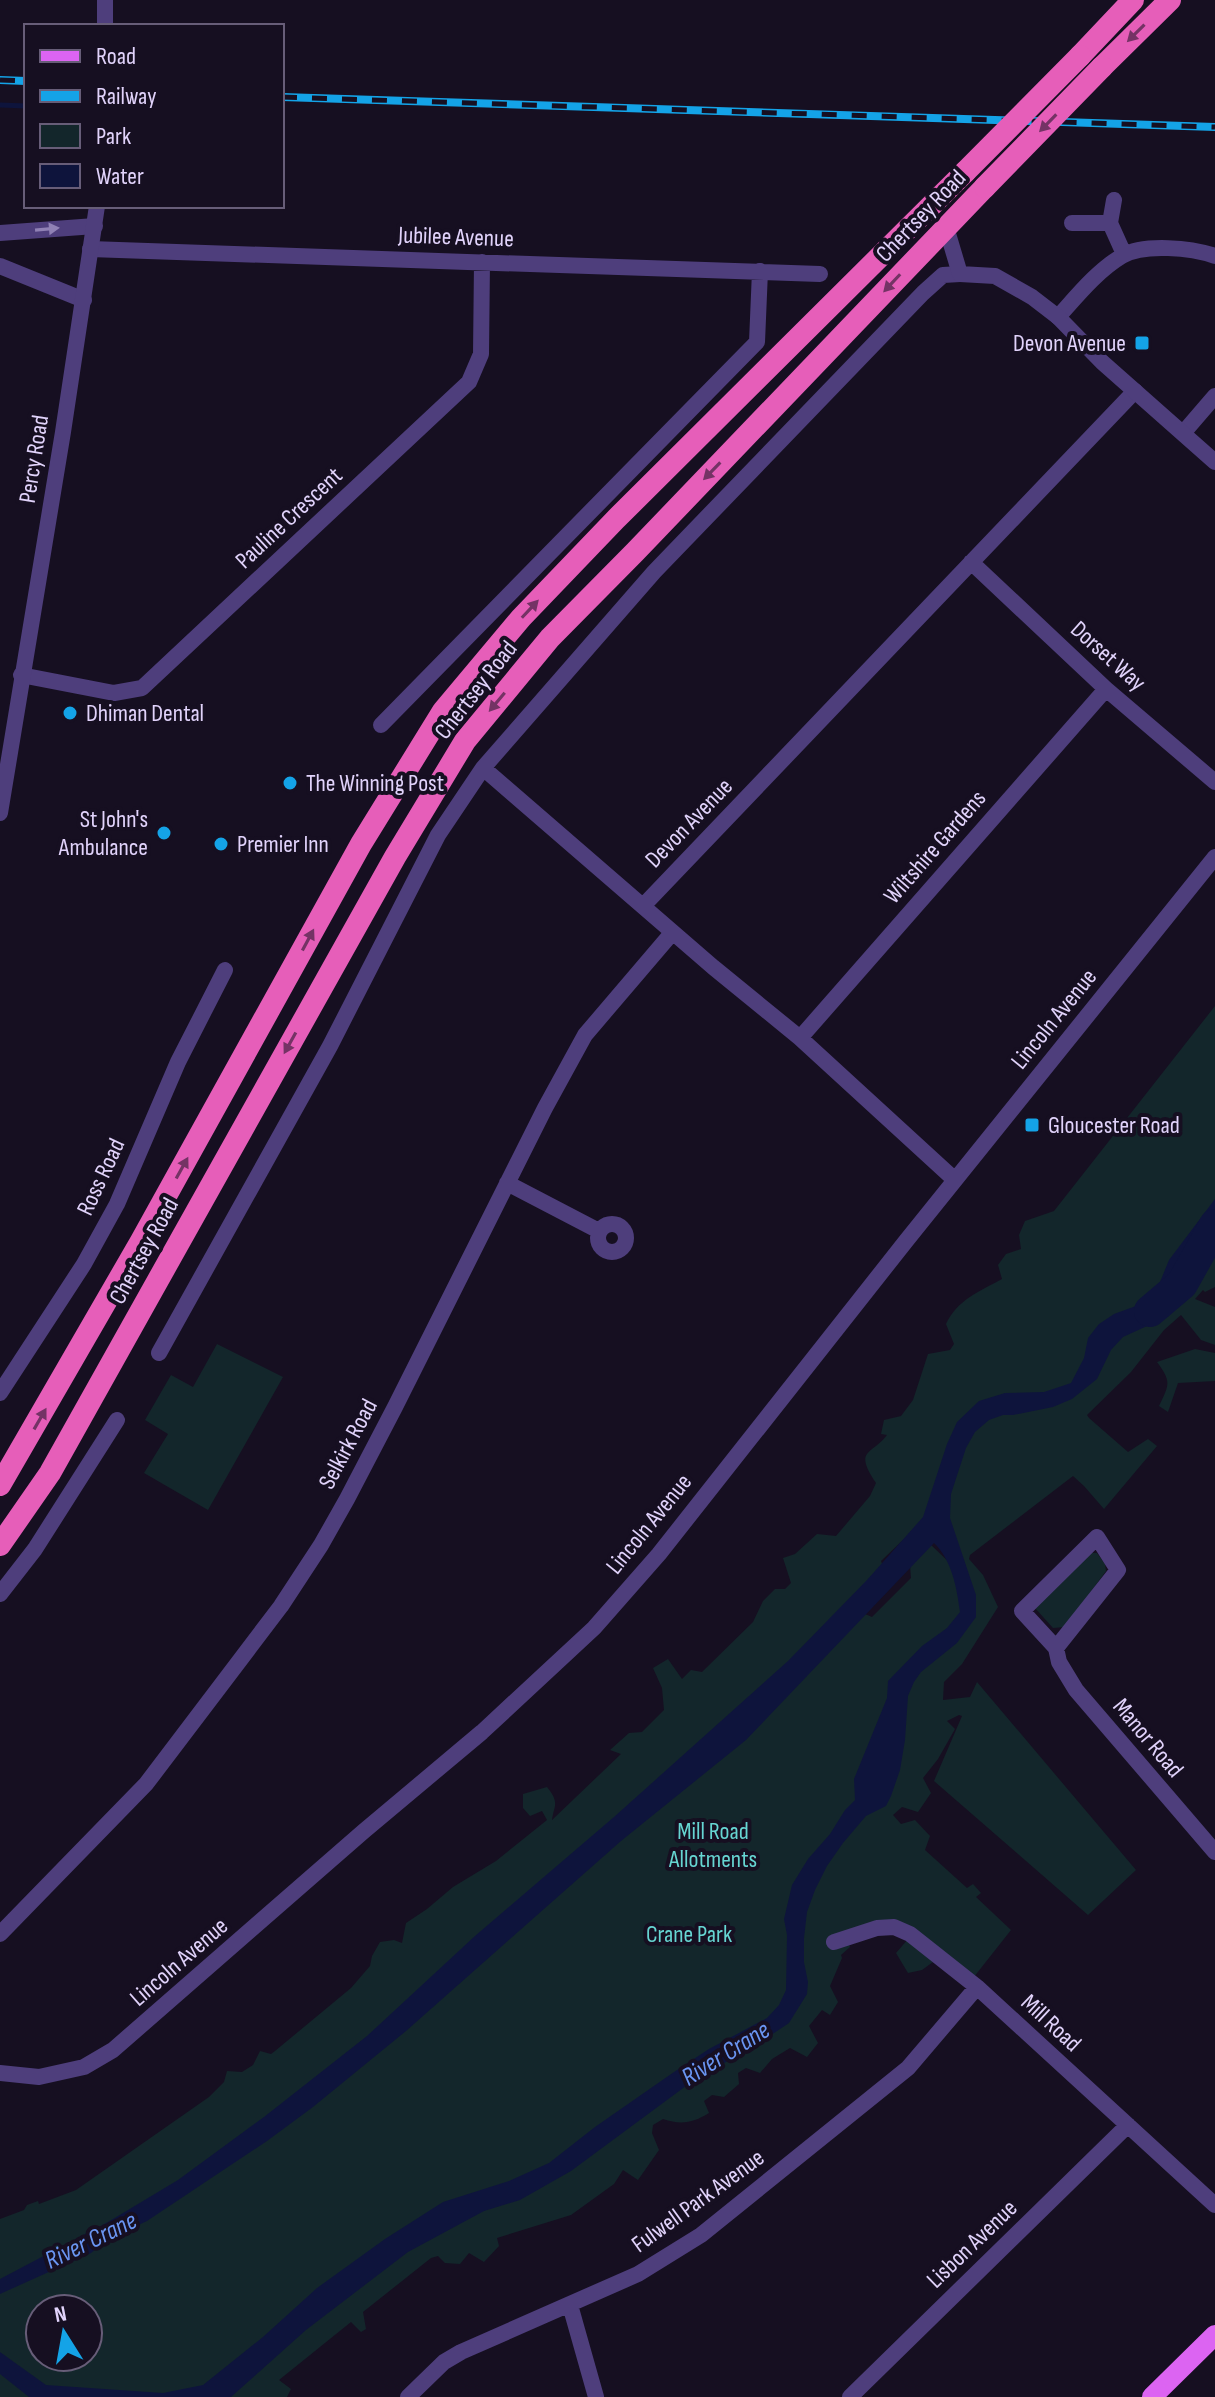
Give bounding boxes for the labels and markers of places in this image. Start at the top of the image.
place label: Devon Avenue [1013,329,1126,358]
marker: Devon Avenue [1133,334,1151,352]
place label: Dhiman Dental [86,699,204,728]
marker: Dhiman Dental [61,704,79,722]
place label: The Winning Post [306,769,444,798]
marker: The Winning Post [281,774,299,792]
place label: St John's Ambulance [58,805,148,862]
marker: St John's Ambulance [155,824,173,842]
place label: Premier Inn [237,830,329,859]
marker: Premier Inn [212,835,230,853]
place label: Gloucester Road [1048,1111,1180,1140]
marker: Gloucester Road [1023,1116,1041,1134]

